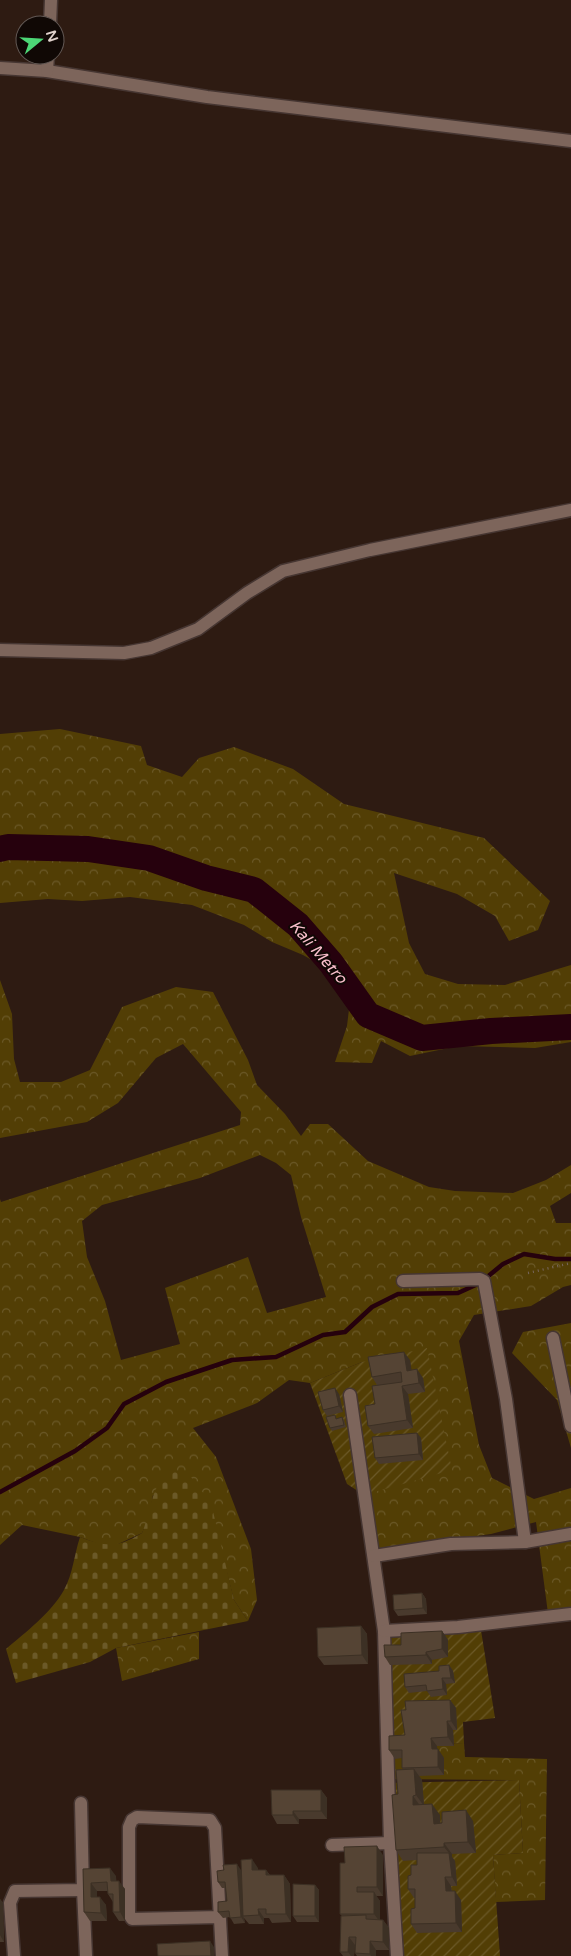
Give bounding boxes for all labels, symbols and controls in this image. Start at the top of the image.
north arrow [15,15,65,65]
text: N [42,28,62,44]
water label: Kali Metro [285,916,352,989]

